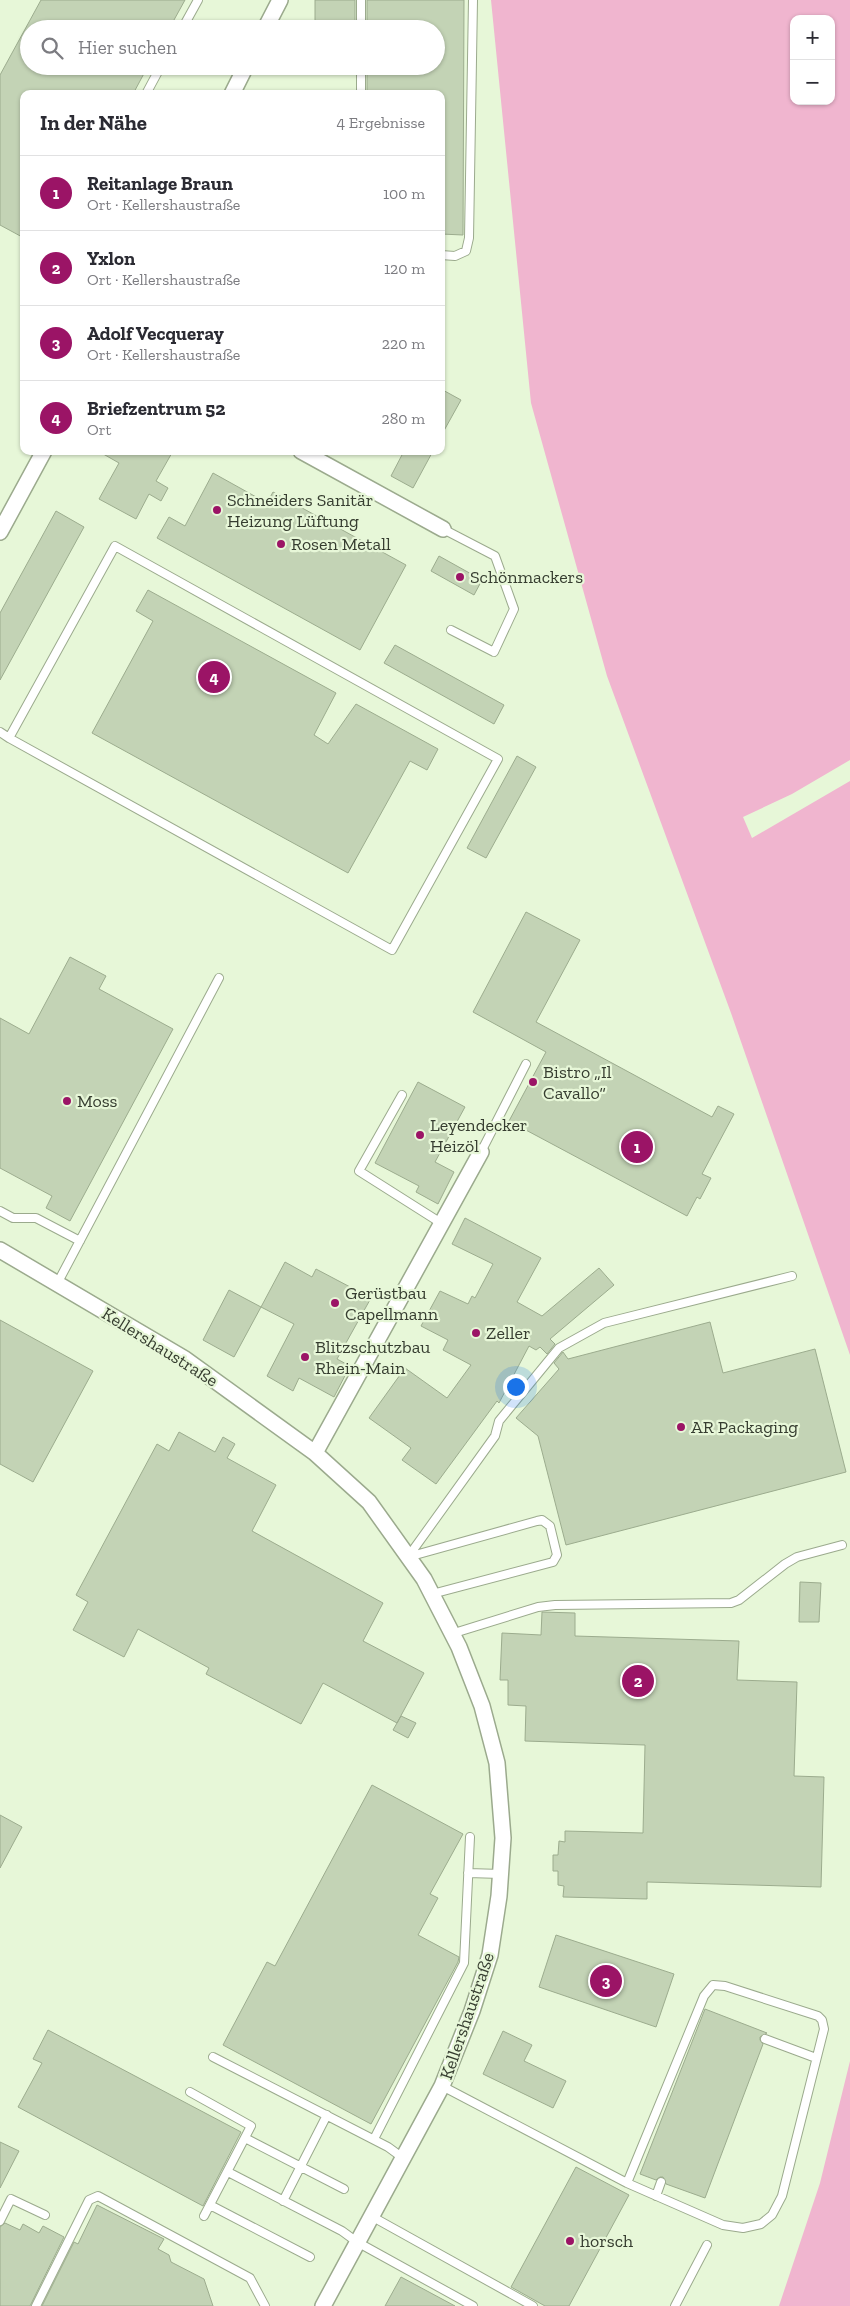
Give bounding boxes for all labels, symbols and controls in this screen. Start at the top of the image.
map controls [790,15,835,105]
button: + [790,15,835,60]
search box [20,20,445,75]
icon: search [38,34,66,62]
text: Hier suchen [78,36,177,59]
button: − [790,60,835,105]
text: In der Nähe [40,110,147,135]
text: 4 Ergebnisse [337,113,425,132]
text: Reitanlage Braun [87,172,233,195]
text: 1 [53,184,59,203]
text: 100 m [383,184,425,203]
text: Ort · Kellershaustraße [87,195,240,214]
text: Yxlon [87,247,135,270]
text: 2 [52,259,60,278]
text: 120 m [384,259,425,278]
text: Ort · Kellershaustraße [87,270,240,289]
text: Adolf Vecqueray [87,322,224,345]
text: 3 [52,334,60,353]
text: 220 m [382,334,425,353]
text: Ort · Kellershaustraße [87,345,240,364]
text: Briefzentrum 52 [87,397,225,420]
text: 4 [51,409,61,428]
text: 280 m [381,409,425,428]
text: Ort [87,420,111,439]
place label: Schneiders Sanitär Heizung Lüftung [227,489,373,532]
marker: Schneiders Sanitär Heizung Lüftung [211,504,223,516]
place label: Rosen Metall [291,533,391,555]
marker: Rosen Metall [275,538,287,550]
place label: Schönmackers [470,566,583,588]
marker: Schönmackers [454,571,466,583]
pin: 4 [198,658,230,696]
place label: Bistro „Il Cavallo“ [543,1061,612,1104]
marker: Bistro „Il Cavallo“ [527,1076,539,1088]
place label: Moss [77,1090,118,1112]
marker: Moss [61,1095,73,1107]
place label: Leyendecker Heizöl [430,1114,527,1157]
pin: 1 [621,1128,653,1166]
marker: Leyendecker Heizöl [414,1129,426,1141]
place label: Gerüstbau Capellmann [345,1282,439,1325]
marker: Gerüstbau Capellmann [329,1297,341,1309]
street label: Kellershaustraße [98,1302,222,1392]
place label: Zeller [486,1322,530,1344]
marker: Zeller [470,1327,482,1339]
place label: Blitzschutzbau Rhein-Main [315,1336,430,1379]
marker: Blitzschutzbau Rhein-Main [299,1351,311,1363]
your location [503,1374,529,1400]
place label: AR Packaging [691,1416,798,1438]
marker: AR Packaging [675,1421,687,1433]
pin: 2 [622,1662,654,1700]
street label: Kellershaustraße [435,1950,499,2082]
pin: 3 [590,1962,622,2000]
place label: horsch [580,2230,633,2252]
marker: horsch [564,2235,576,2247]

